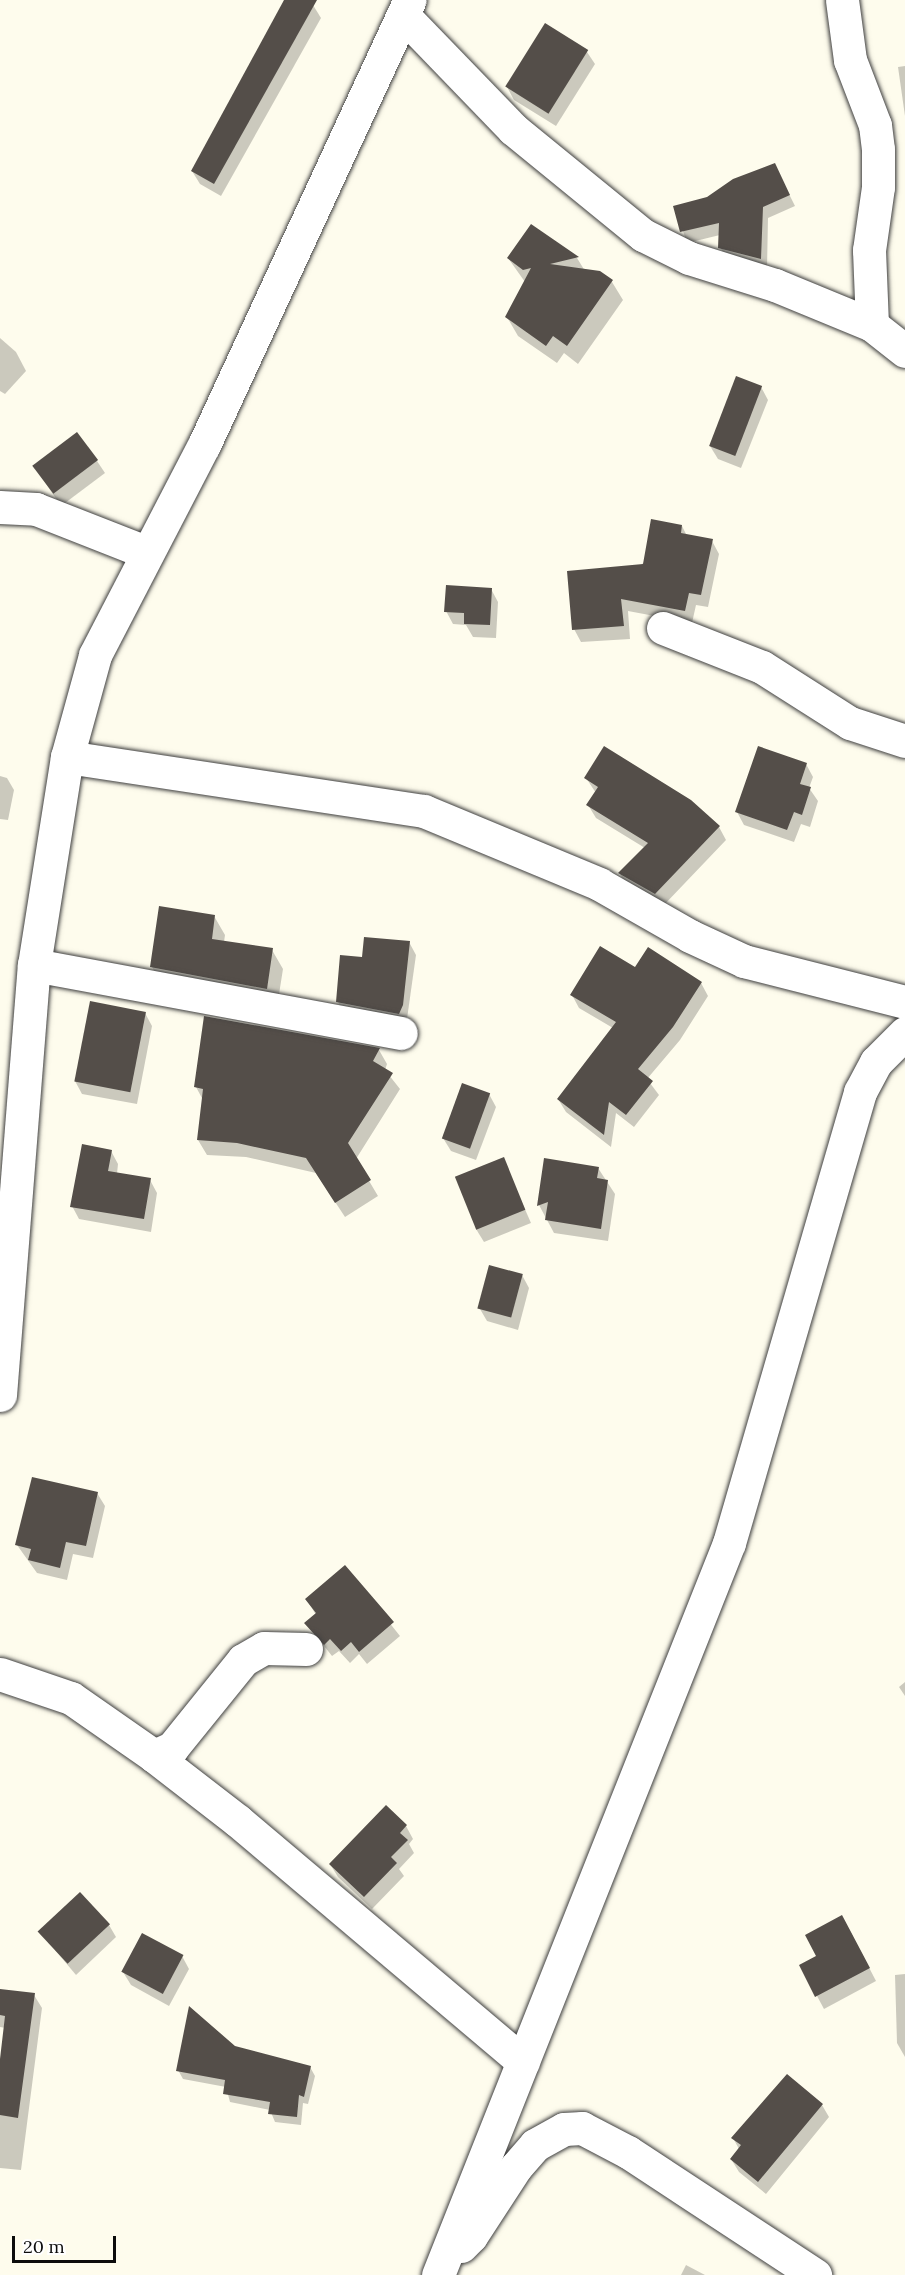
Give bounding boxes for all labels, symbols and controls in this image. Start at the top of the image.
scale bar [15,2224,118,2262]
text: 20 m [23,2235,65,2258]

